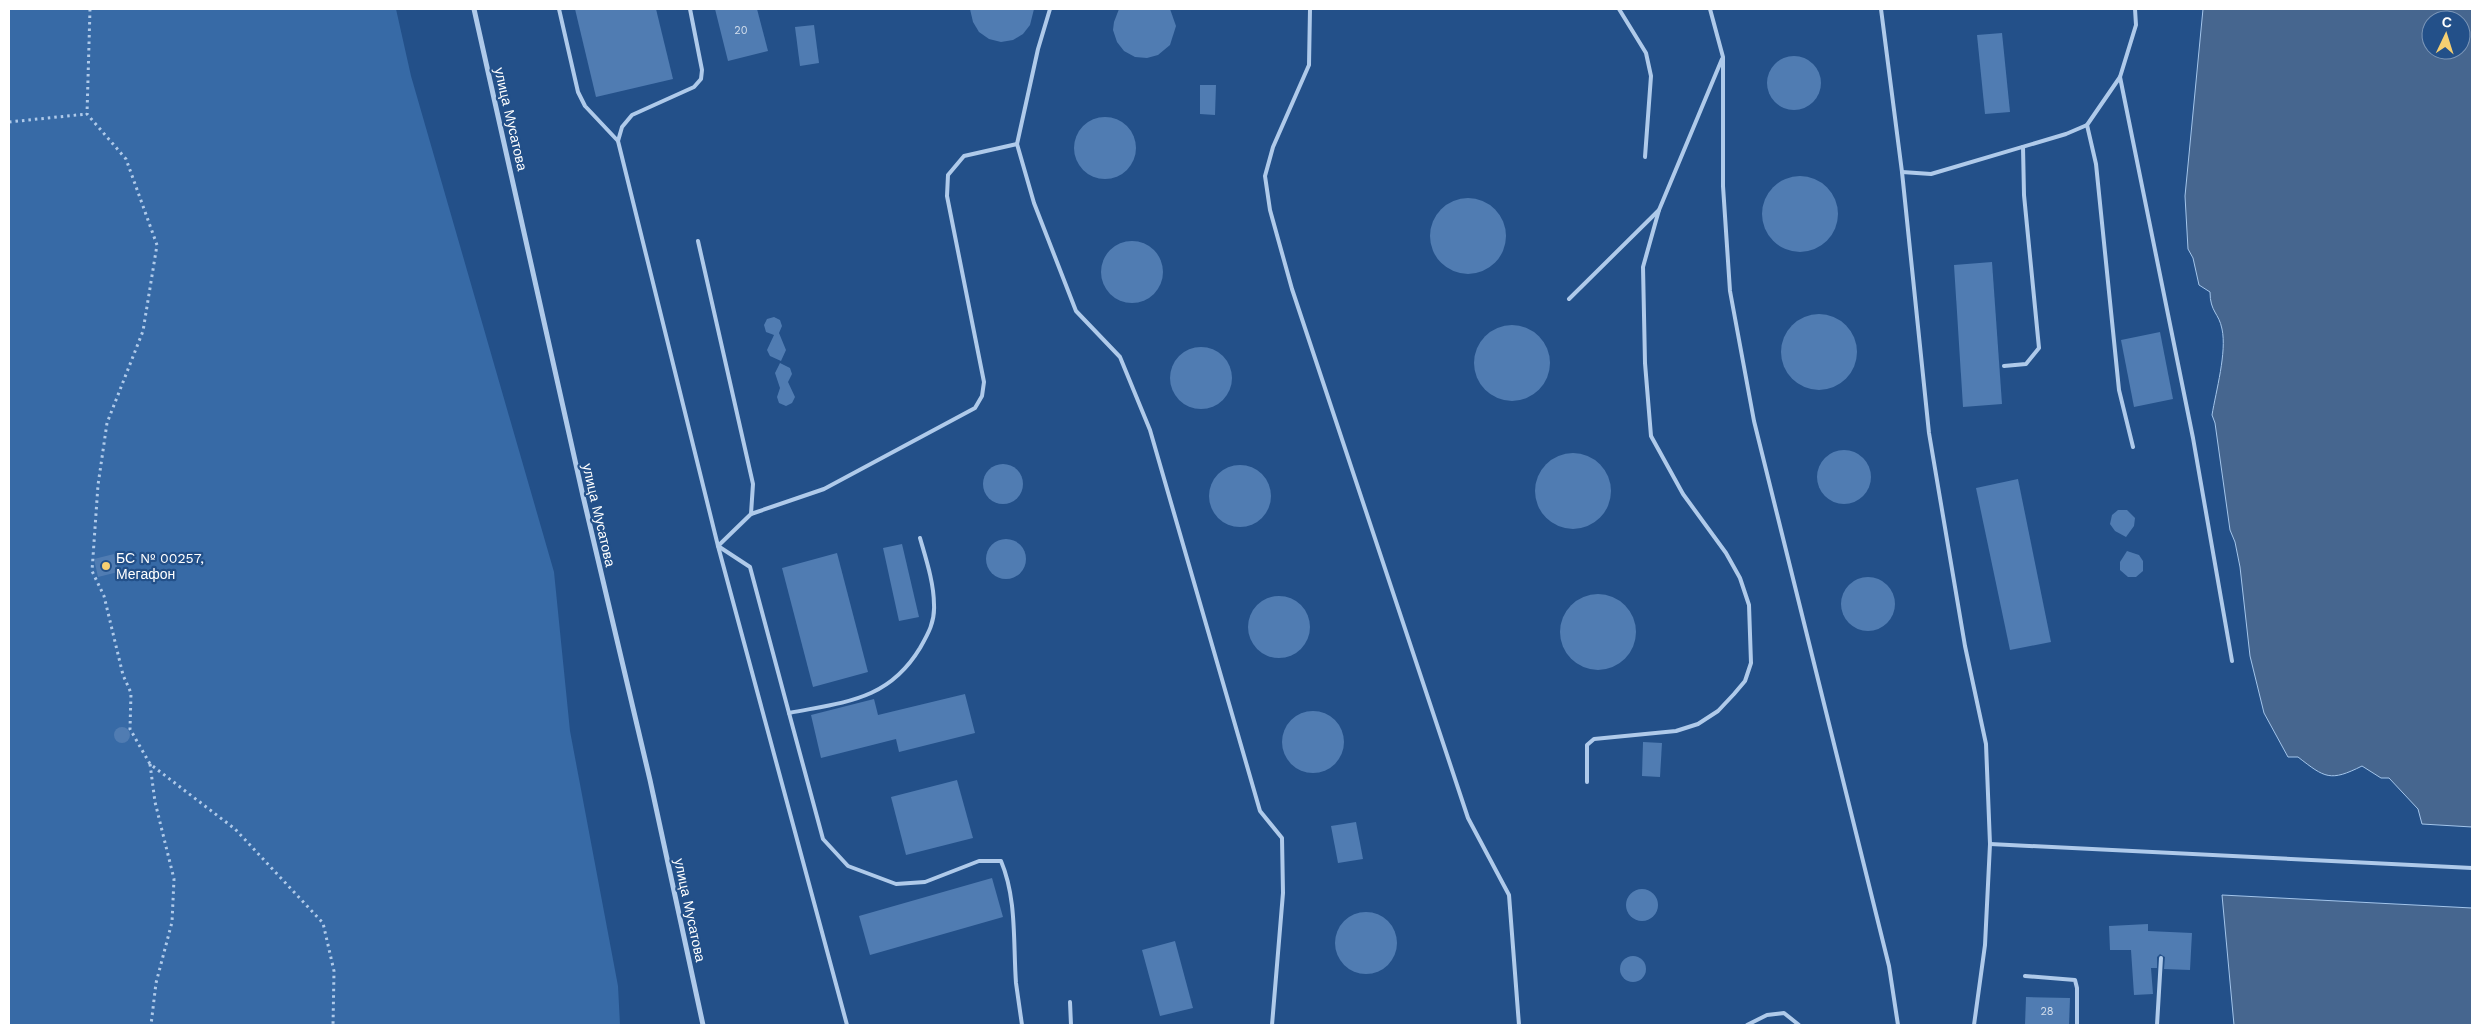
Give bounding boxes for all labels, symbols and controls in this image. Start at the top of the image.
north arrow [2421,10,2471,60]
text: С [2441,14,2453,30]
house number: 20 [734,24,748,37]
street label: улица Мусатова [491,66,531,172]
street label: улица Мусатова [579,462,619,568]
place label: БС № 00257, Мегафон [116,550,204,582]
marker: БС № 00257, Мегафон [100,560,112,572]
street label: улица Мусатова [671,857,709,963]
house number: 28 [2040,1005,2054,1018]

